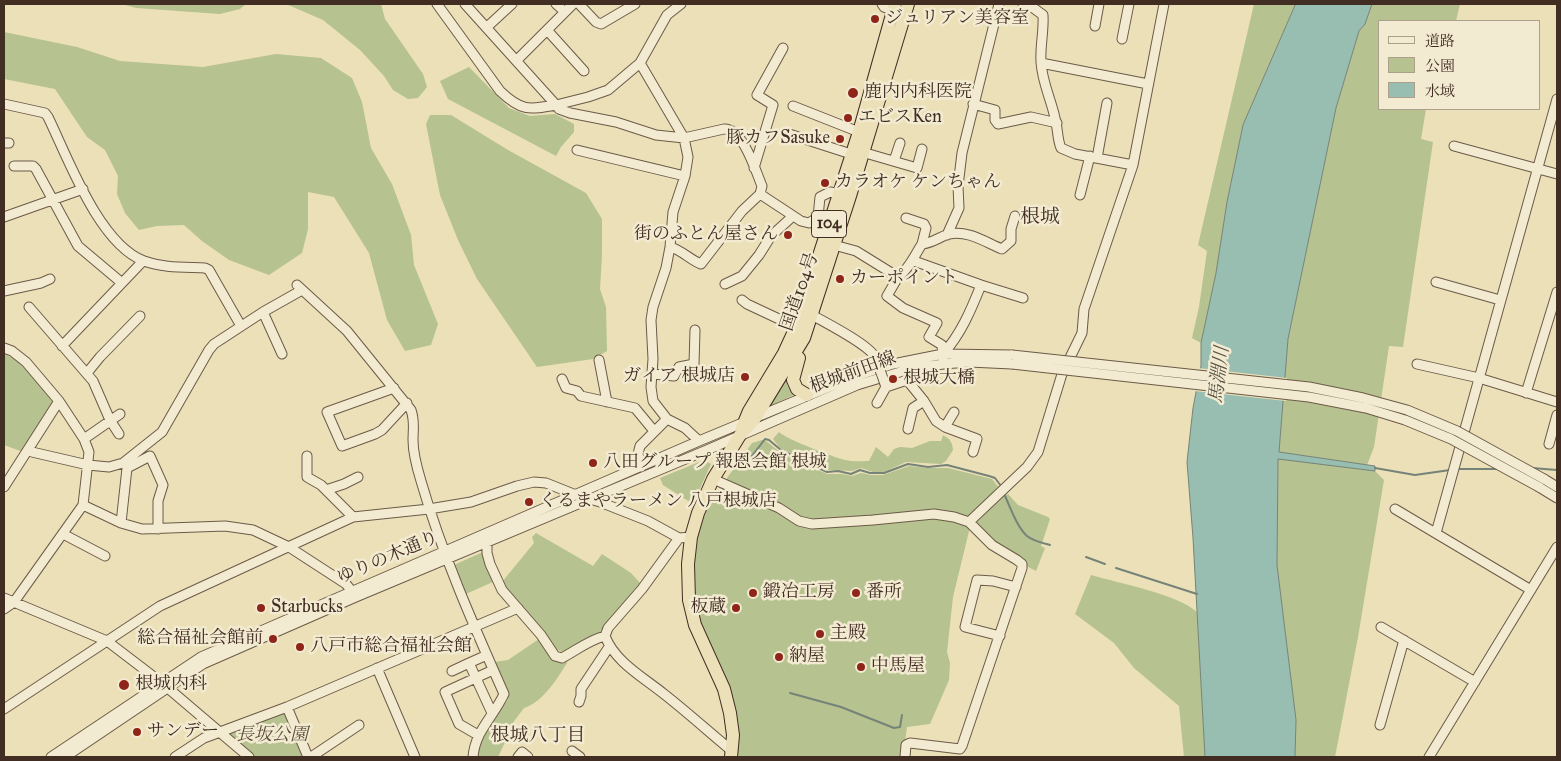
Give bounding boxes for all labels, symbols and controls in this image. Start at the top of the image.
place label: ジュリアン美容室 [885,8,1029,30]
marker: ジュリアン美容室 [869,13,881,25]
legend [1378,20,1541,110]
text: 道路 [1425,32,1455,50]
text: 公園 [1425,57,1455,75]
place label: 鹿内内科医院 [864,82,972,104]
text: 水域 [1425,82,1455,100]
marker: 鹿内内科医院 [846,86,860,100]
place label: エビスKen [858,107,942,129]
marker: エビスKen [842,112,854,124]
place label: 豚カフSasuke [726,128,830,150]
marker: 豚カフSasuke [834,133,846,145]
place label: カラオケ ケンちゃん [835,172,1001,194]
marker: カラオケ ケンちゃん [819,177,831,189]
district label: 根城 [1020,206,1060,230]
road number: 104 [812,210,846,238]
place label: 街のふとん屋さん [634,224,778,246]
marker: 街のふとん屋さん [782,229,794,241]
street label: 国道104号 [777,250,823,334]
place label: カーポイント [850,268,958,290]
marker: カーポイント [834,273,846,285]
water label: 馬淵川 [1205,345,1235,405]
street label: 根城前田線 [807,347,899,399]
place label: ガイア 根城店 [623,366,735,388]
place label: 根城大橋 [903,368,975,390]
marker: ガイア 根城店 [739,371,751,383]
marker: 根城大橋 [887,373,899,385]
place label: 八田グループ 報恩会館 根城 [603,452,827,474]
marker: 八田グループ 報恩会館 根城 [587,457,599,469]
place label: くるまやラーメン 八戸根城店 [539,491,777,513]
marker: くるまやラーメン 八戸根城店 [523,496,535,508]
street label: ゆりの木通り [334,527,442,589]
place label: 鍛冶工房 [763,582,835,604]
place label: 番所 [866,582,902,604]
marker: 鍛冶工房 [747,587,759,599]
marker: 番所 [850,587,862,599]
place label: Starbucks [271,597,343,619]
place label: 板蔵 [690,597,726,619]
marker: Starbucks [255,602,267,614]
marker: 板蔵 [730,602,742,614]
place label: 主殿 [830,623,866,645]
place label: 総合福祉会館前 [137,628,263,650]
marker: 主殿 [814,628,826,640]
marker: 総合福祉会館前 [267,633,279,645]
place label: 八戸市総合福祉会館 [310,636,472,658]
marker: 八戸市総合福祉会館 [294,641,306,653]
place label: 納屋 [789,646,825,668]
marker: 納屋 [773,651,785,663]
place label: 中馬屋 [871,656,925,678]
marker: 中馬屋 [855,661,867,673]
place label: 根城内科 [135,674,207,696]
marker: 根城内科 [117,678,131,692]
place label: サンデー [147,721,219,743]
park label: 長坂公園 [236,725,308,747]
district label: 根城八丁目 [491,725,585,747]
marker: サンデー [131,726,143,738]

